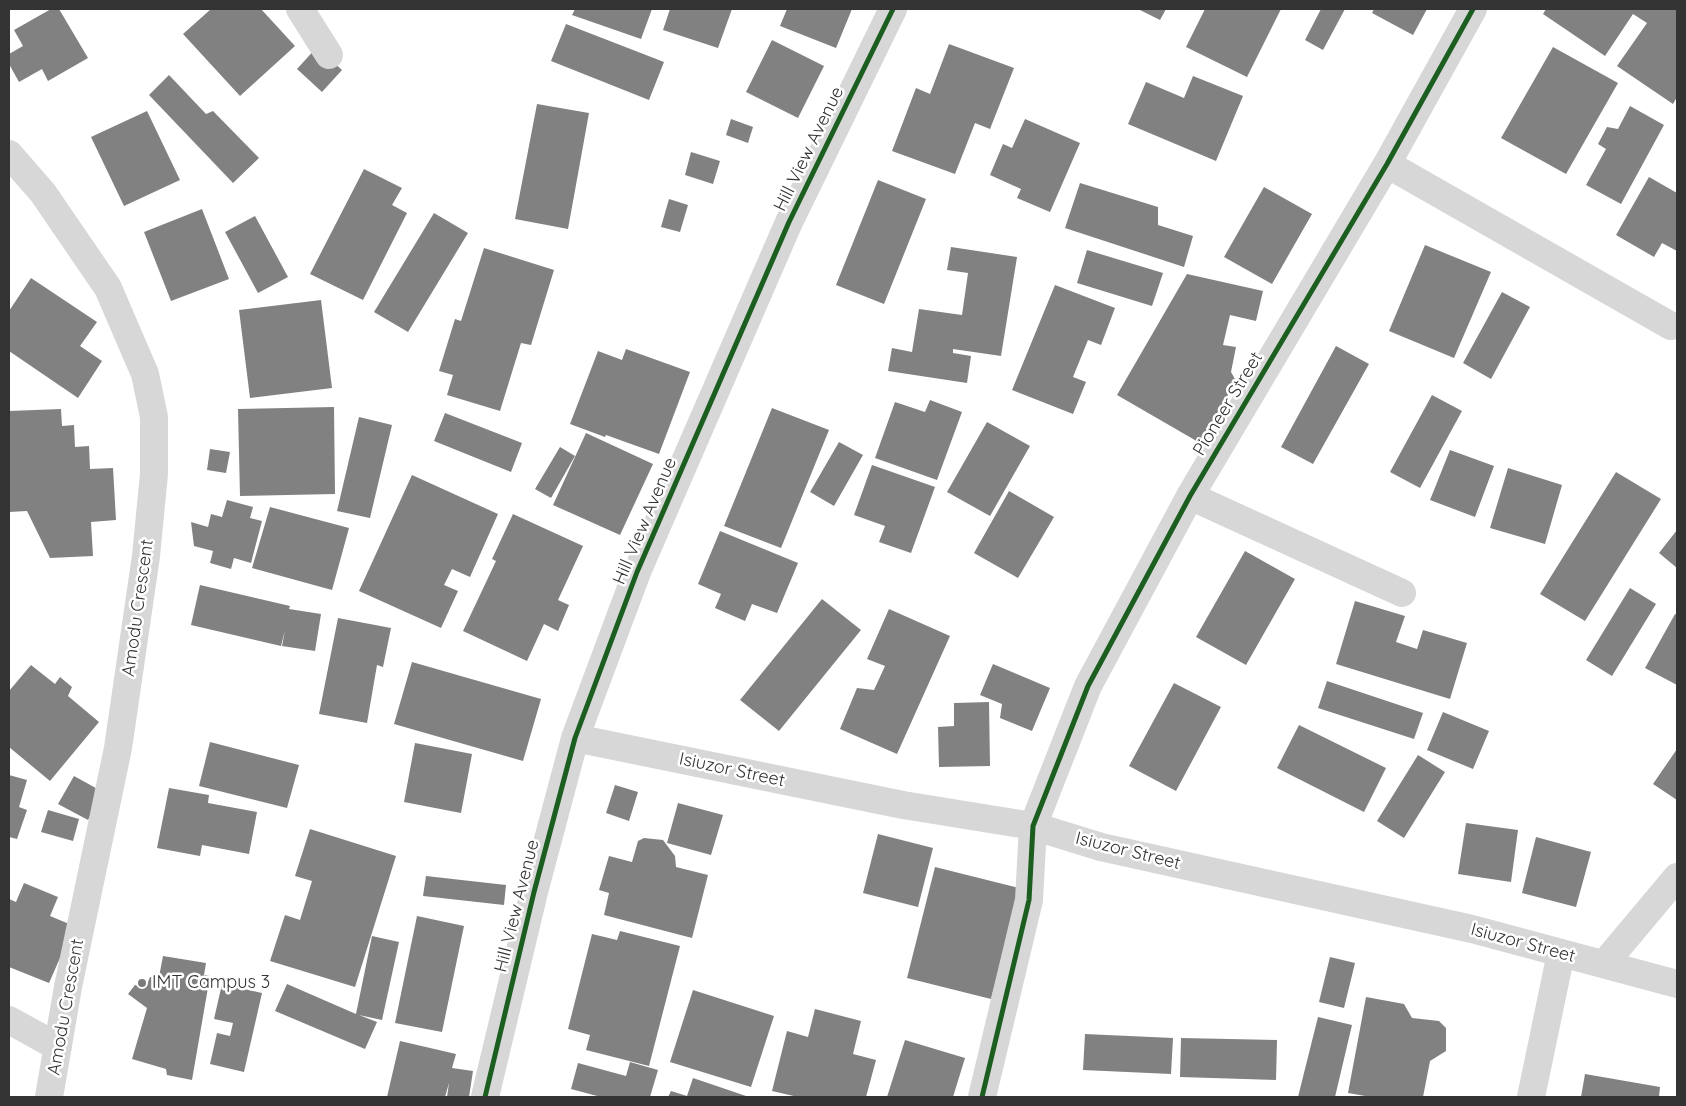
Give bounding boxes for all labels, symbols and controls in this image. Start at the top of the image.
street label: Hill View Avenue [769,83,849,215]
street label: Pioneer Street [1189,348,1267,460]
street label: Hill View Avenue [608,454,682,588]
street label: Amodu Crescent [118,538,158,678]
street label: Isiuzor Street [677,748,787,792]
street label: Isiuzor Street [1073,828,1183,874]
street label: Hill View Avenue [490,837,544,975]
street label: Isiuzor Street [1468,919,1578,967]
street label: Amodu Crescent [43,937,89,1077]
place label: IMT Campus 3 [152,972,270,994]
marker: IMT Campus 3 [136,977,148,989]

